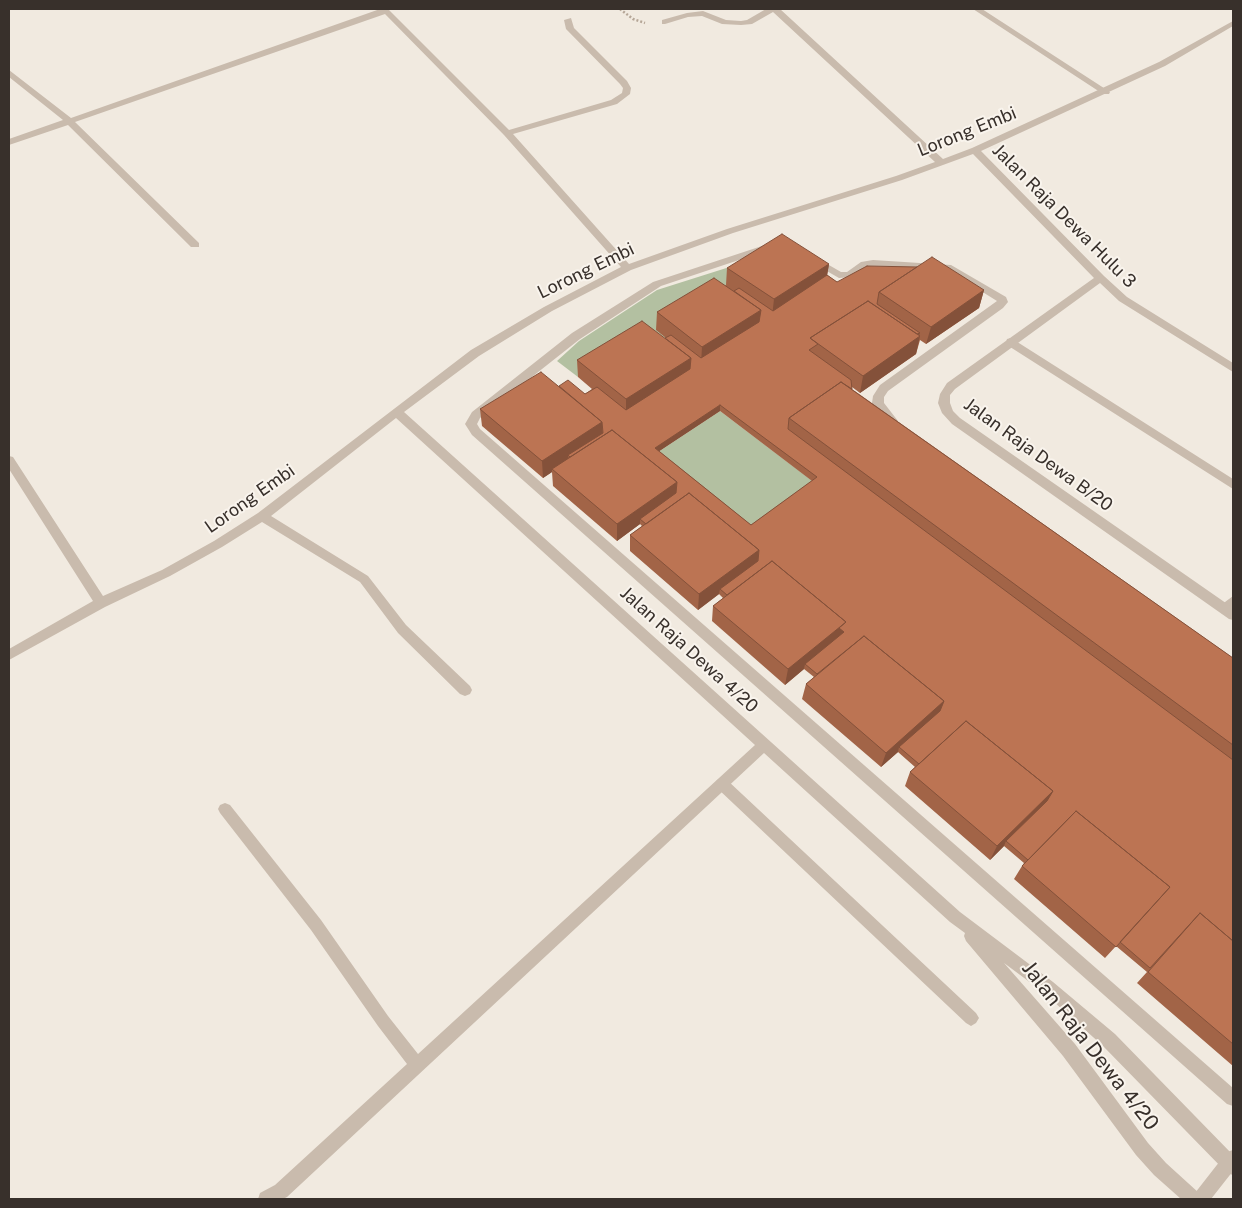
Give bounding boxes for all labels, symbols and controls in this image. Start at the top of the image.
street label: Lorong Embi [914,102,1020,162]
street label: Jalan Raja Dewa Hulu 3 [988,140,1140,292]
street label: Lorong Embi [534,238,638,304]
street label: Jalan Raja Dewa B/20 [959,394,1117,516]
street label: Lorong Embi [201,460,299,538]
street label: Jalan Raja Dewa 4/20 [616,582,762,718]
street label: Jalan Raja Dewa 4/20 [1016,956,1164,1136]

